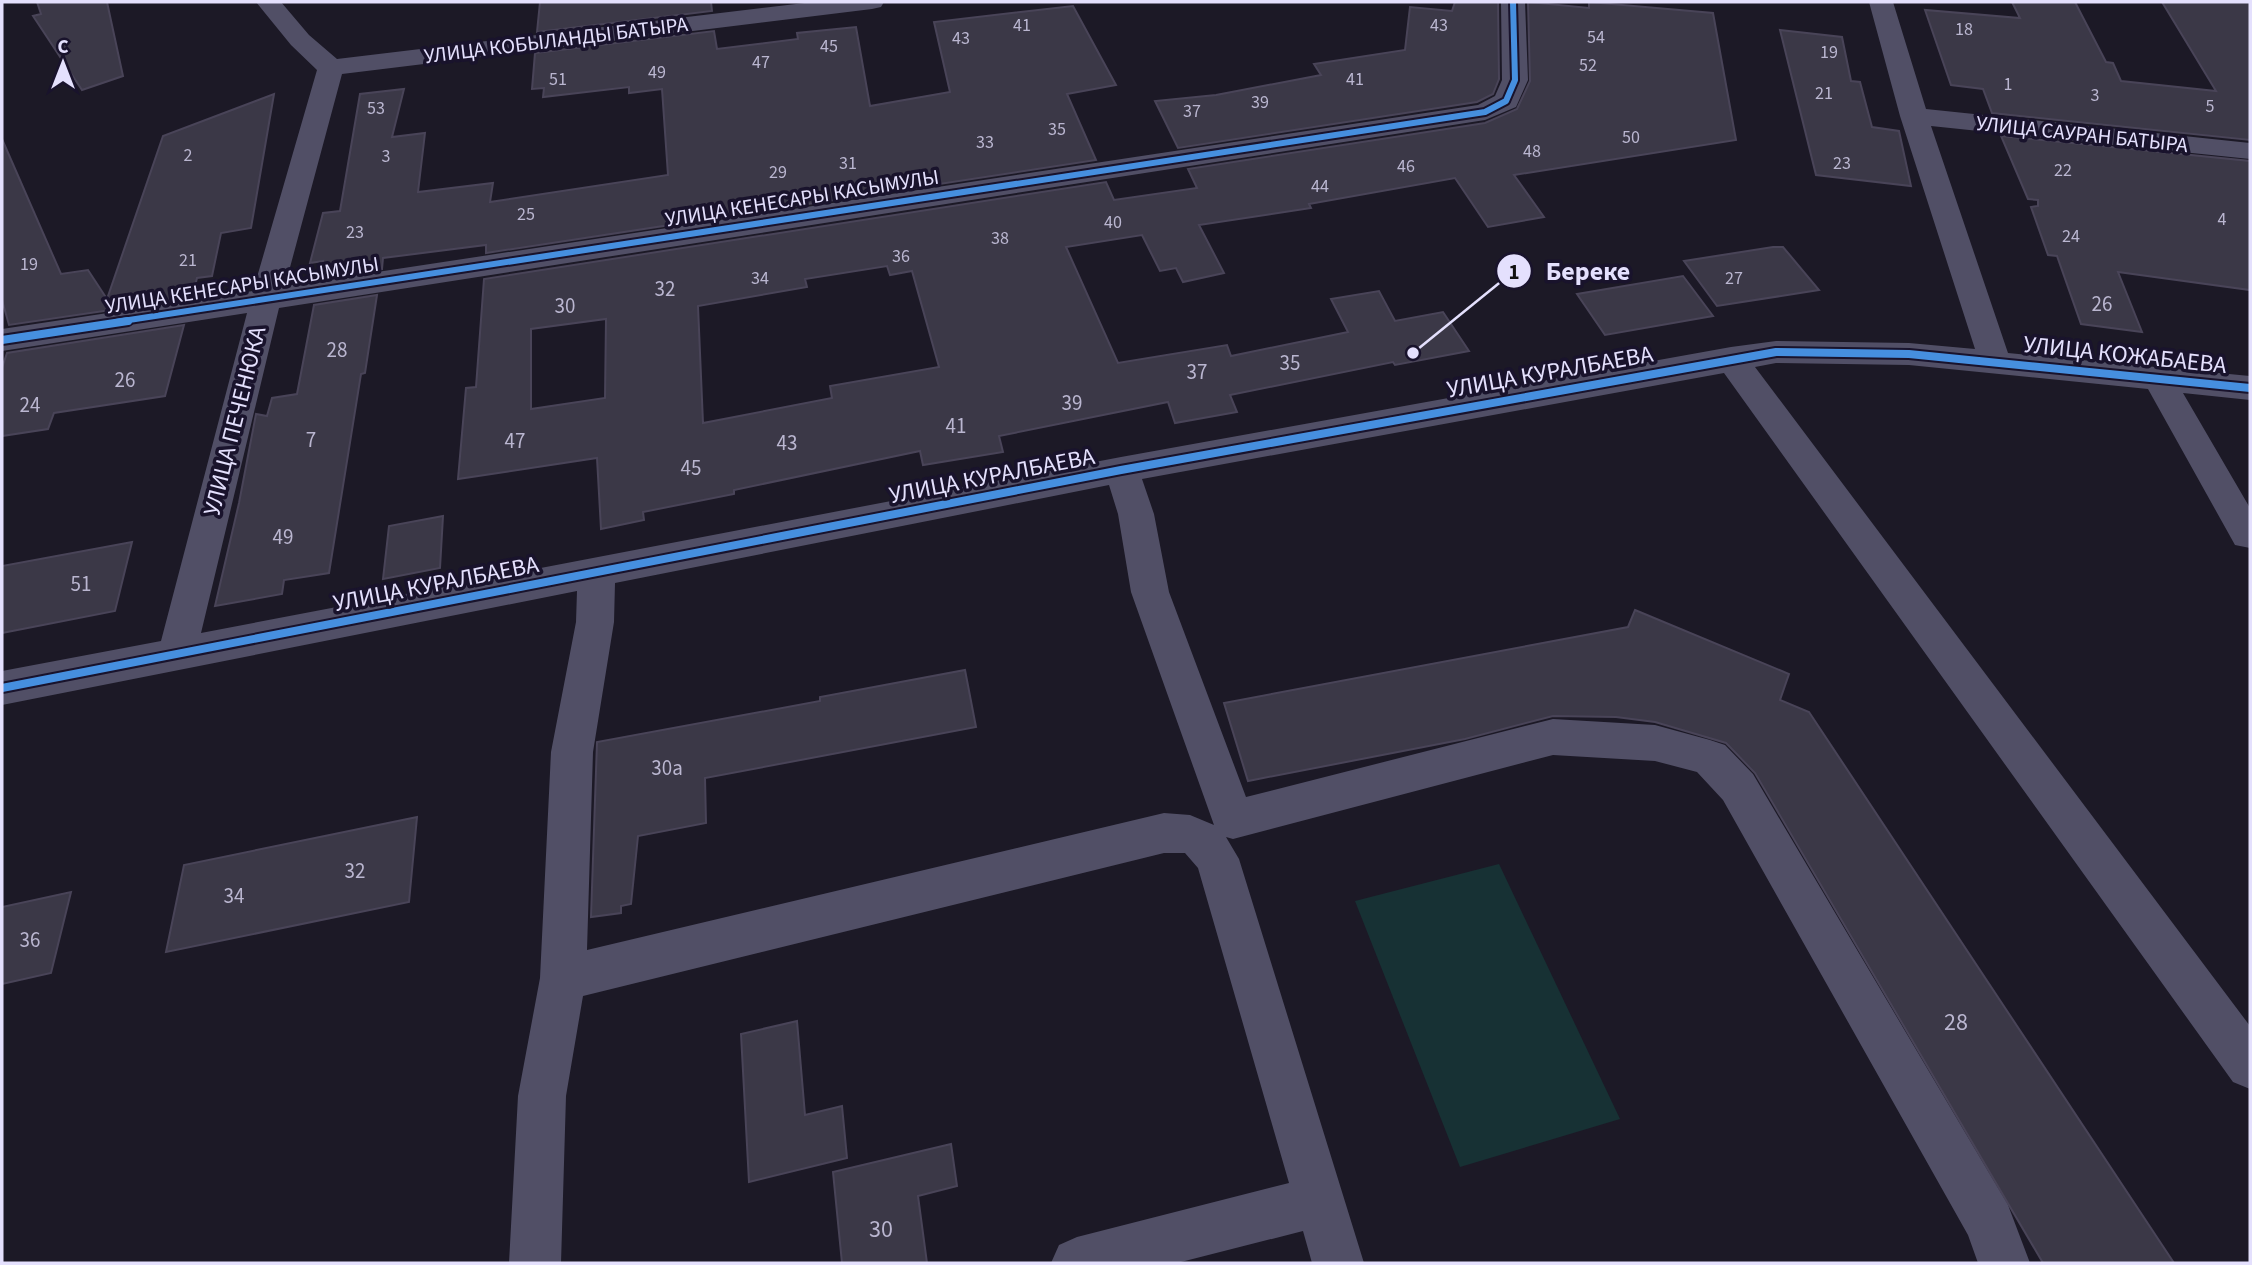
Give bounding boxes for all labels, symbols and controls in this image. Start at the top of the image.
street label: УЛИЦА КОБЫЛАНДЫ БАТЫРА [422,9,690,71]
house number: 41 [1013,13,1031,38]
house number: 43 [1430,13,1448,38]
house number: 18 [1955,17,1973,42]
house number: 54 [1587,25,1605,50]
house number: 43 [952,26,970,51]
north arrow [28,28,98,98]
text: С [57,34,69,61]
house number: 45 [820,34,838,59]
house number: 19 [1820,40,1838,65]
house number: 47 [752,50,770,75]
house number: 52 [1579,53,1597,78]
house number: 49 [648,60,666,85]
house number: 51 [549,67,567,92]
house number: 41 [1346,67,1364,92]
house number: 1 [2004,72,2012,97]
house number: 21 [1815,81,1833,106]
house number: 3 [2091,83,2100,108]
house number: 39 [1251,90,1269,115]
house number: 5 [2206,94,2215,119]
house number: 53 [367,96,385,121]
house number: 37 [1183,99,1201,124]
street label: УЛИЦА САУРАН БАТЫРА [1975,108,2190,160]
house number: 35 [1048,117,1066,142]
house number: 50 [1622,125,1640,150]
house number: 33 [976,130,994,155]
house number: 48 [1523,139,1541,164]
house number: 2 [184,143,193,168]
house number: 3 [382,144,391,169]
house number: 31 [839,151,857,176]
house number: 23 [1833,151,1851,176]
house number: 46 [1397,154,1415,179]
house number: 22 [2054,158,2072,183]
house number: 29 [769,160,787,185]
street label: УЛИЦА КЕНЕСАРЫ КАСЫМУЛЫ [663,162,941,234]
house number: 44 [1311,174,1329,199]
house number: 25 [517,202,535,227]
house number: 4 [2218,207,2227,232]
house number: 40 [1104,210,1122,235]
house number: 23 [346,220,364,245]
house number: 24 [2062,224,2080,249]
house number: 38 [991,226,1009,251]
house number: 36 [892,244,910,269]
house number: 21 [179,248,197,273]
callout: Береке [1497,248,1644,295]
street label: УЛИЦА КЕНЕСАРЫ КАСЫМУЛЫ [103,249,381,321]
house number: 19 [20,252,38,277]
text: Береке [1546,253,1630,290]
text: 1 [1508,257,1520,287]
house number: 34 [751,266,769,291]
house number: 27 [1725,266,1743,291]
house number: 32 [655,274,675,304]
house number: 26 [2092,289,2112,319]
house number: 30 [555,291,575,321]
street label: УЛИЦА ПЕЧЕНЮКА [195,323,275,519]
street label: УЛИЦА КОЖАБАЕВА [2022,327,2228,383]
house number: 28 [327,335,347,365]
street label: УЛИЦА КУРАЛБАЕВА [1444,337,1656,407]
house number: 35 [1280,348,1300,378]
house number: 37 [1187,357,1207,387]
house number: 26 [115,365,135,395]
house number: 39 [1062,388,1082,418]
house number: 24 [20,390,40,420]
house number: 41 [946,411,966,441]
house number: 7 [306,425,316,455]
house number: 47 [505,426,525,456]
house number: 43 [777,428,797,458]
street label: УЛИЦА КУРАЛБАЕВА [886,439,1098,513]
house number: 45 [681,453,701,483]
house number: 49 [273,522,293,552]
street label: УЛИЦА КУРАЛБАЕВА [330,547,542,621]
house number: 51 [71,569,91,599]
house number: 30а [651,753,683,783]
house number: 32 [345,856,365,886]
house number: 34 [224,881,244,911]
house number: 36 [20,925,40,955]
house number: 28 [1944,1005,1968,1040]
house number: 30 [869,1212,893,1247]

